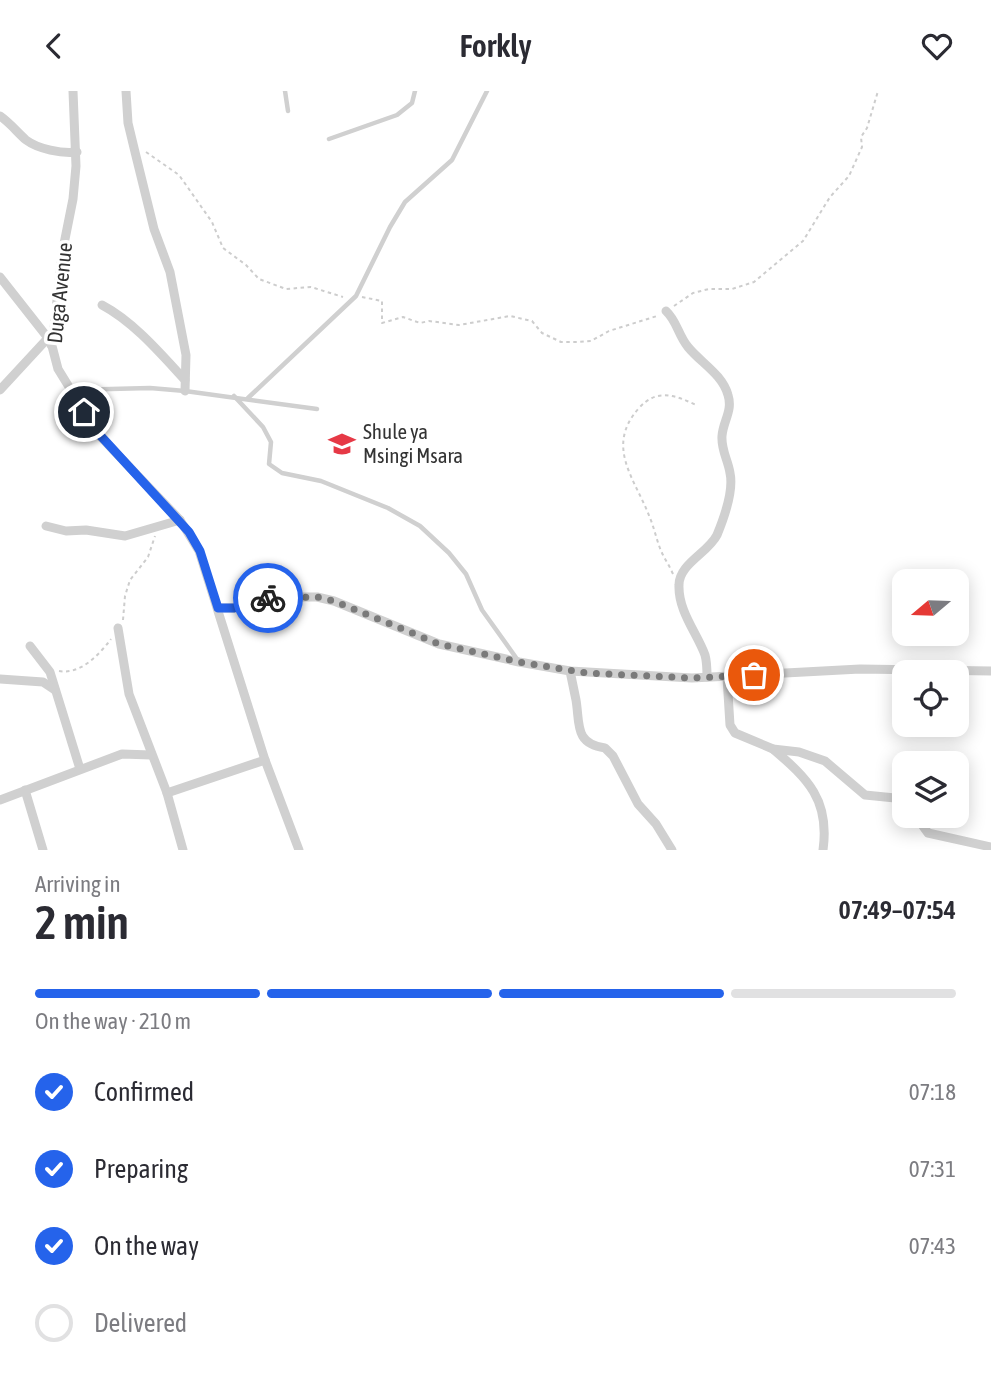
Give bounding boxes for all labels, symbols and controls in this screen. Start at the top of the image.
icon: back [35,27,73,65]
text: Forkly [459,27,532,64]
icon: heart [918,27,956,65]
street label: Duga Avenue [42,241,76,345]
pin [54,382,114,442]
icon: home [65,393,103,431]
place label: Shule ya Msingi Msara [363,419,463,467]
school or university icon: Shule ya Msingi Msara [327,429,357,459]
courier [233,563,303,633]
north arrow [892,569,970,646]
map controls [892,569,969,828]
icon: bike [249,579,287,617]
pin [724,645,784,705]
icon: bag [735,656,773,694]
button: locate [892,660,969,737]
button: layers [892,751,969,828]
text: Arriving in [35,871,121,897]
text: 07:49–07:54 [839,895,956,925]
text: 2 min [35,896,129,949]
text: On the way · 210 m [35,1008,191,1034]
icon: check [35,1073,73,1111]
text: Confirmed [94,1077,194,1107]
text: 07:18 [909,1079,956,1105]
icon: check [35,1150,73,1188]
text: Preparing [94,1154,188,1184]
text: 07:31 [909,1156,956,1182]
icon: check [35,1227,73,1265]
text: On the way [94,1231,199,1261]
text: 07:43 [909,1233,956,1259]
text: Delivered [94,1308,187,1338]

